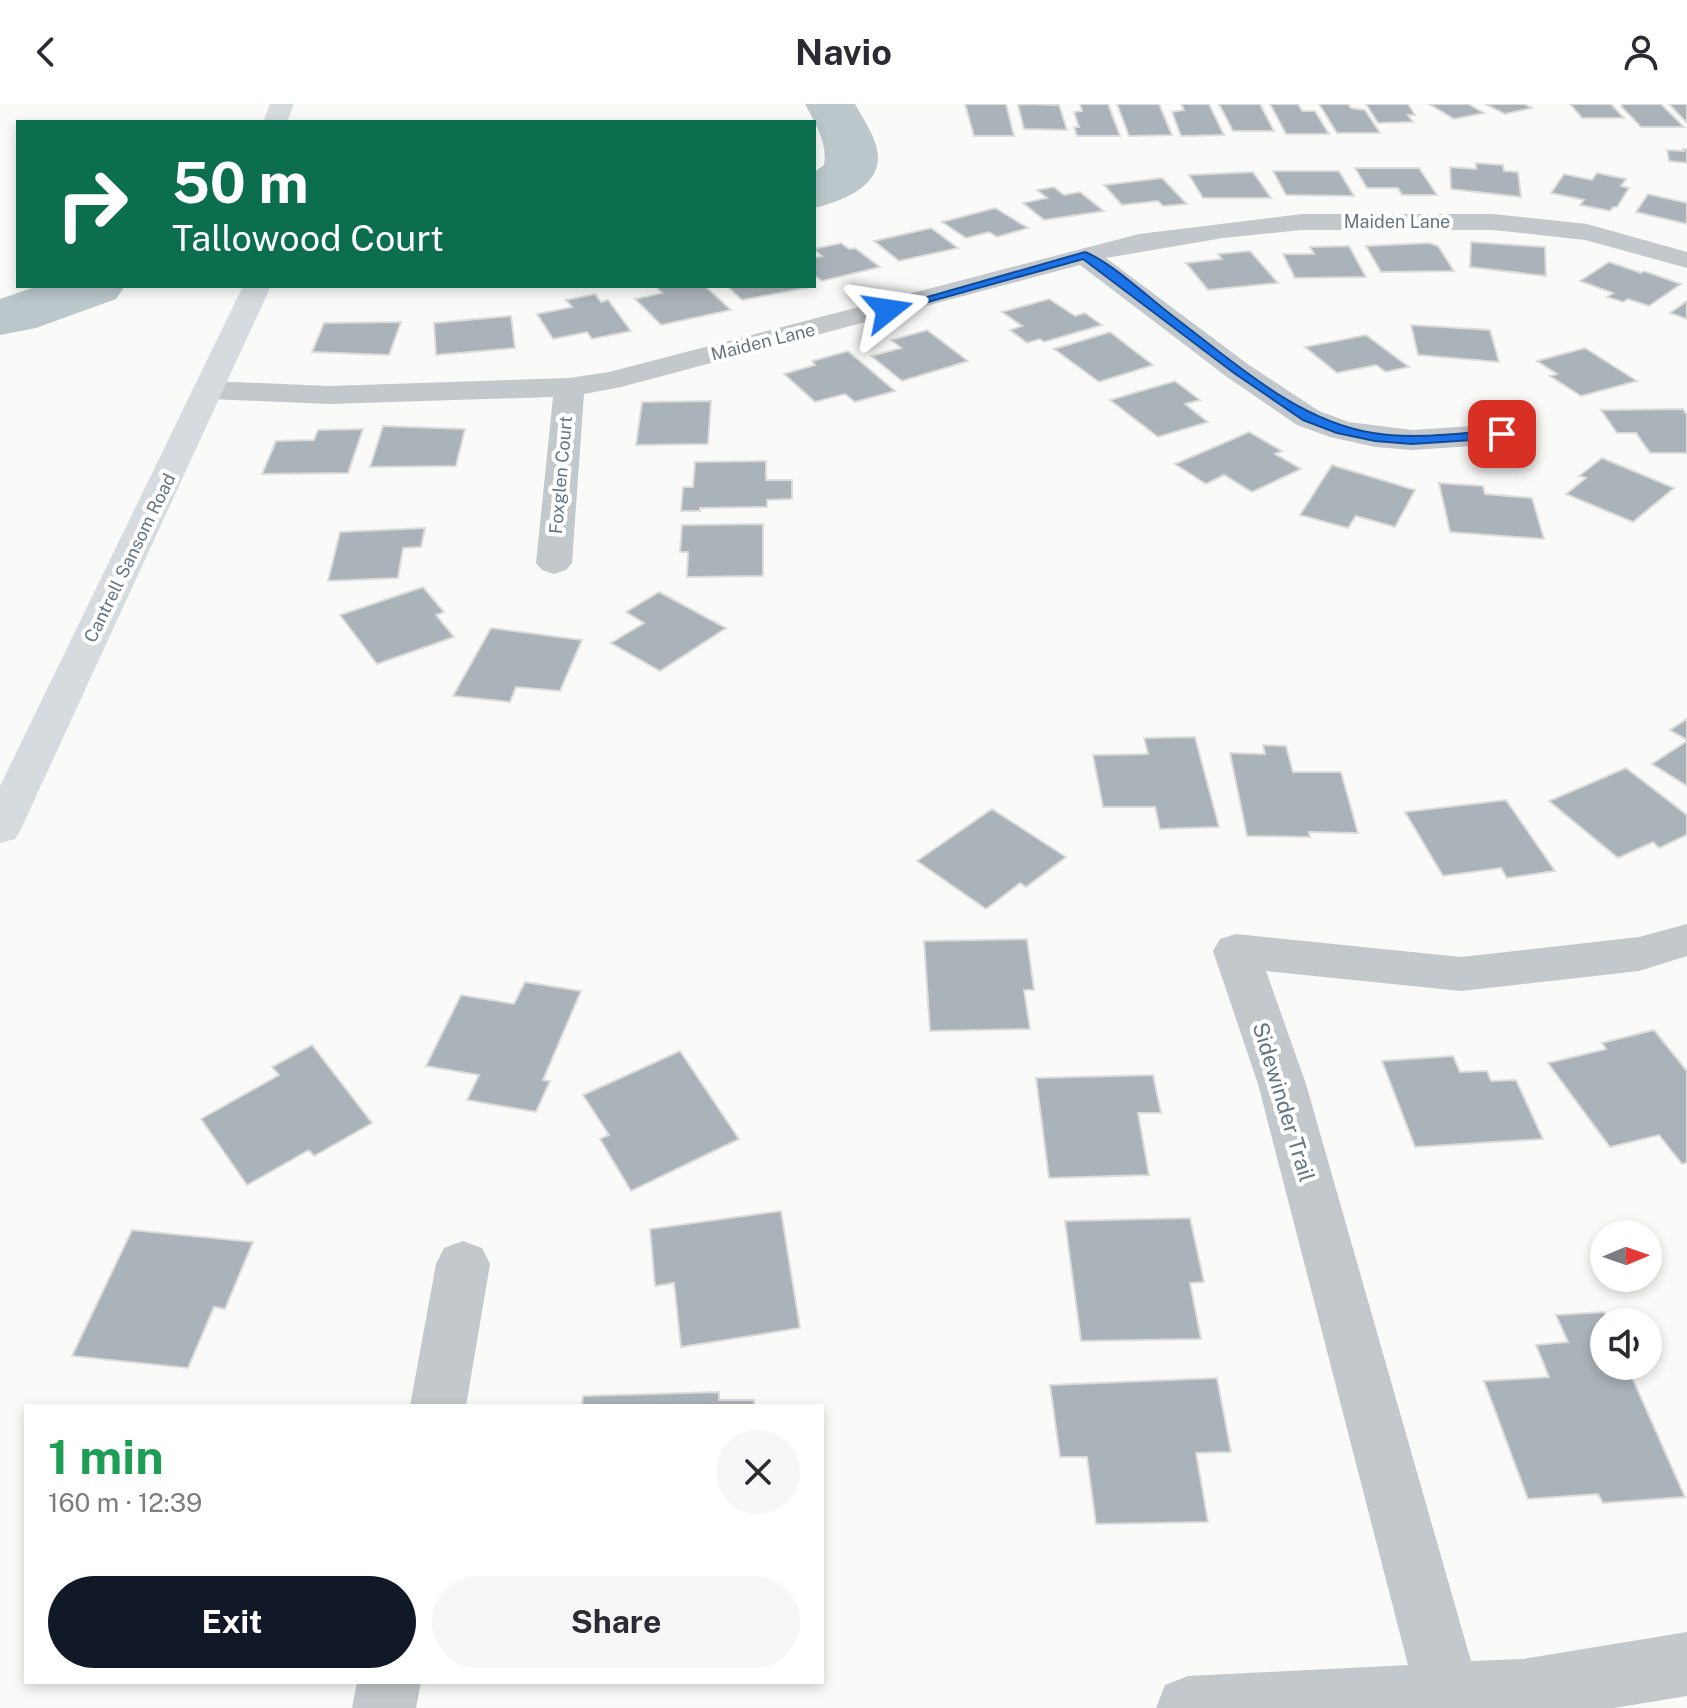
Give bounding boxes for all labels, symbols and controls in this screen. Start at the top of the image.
icon: back [24,30,68,74]
icon: person [1619,30,1663,74]
text: Navio [795,31,892,73]
text: 50 m [172,150,309,216]
icon: right [40,152,144,256]
street label: Maiden Lane [1344,211,1450,232]
text: Tallowood Court [172,217,444,259]
position arrow [846,268,930,352]
street label: Maiden Lane [709,318,817,365]
pin [1468,400,1536,468]
icon: arrive [1480,412,1524,456]
street label: Foxglen Court [545,415,576,535]
street label: Cantrell Sansom Road [79,470,180,646]
street label: Sidewinder Trail [1247,1019,1321,1185]
north arrow [1590,1220,1662,1292]
map controls [1590,1220,1662,1380]
button: sound [1590,1308,1662,1380]
text: 1 min [48,1428,164,1485]
button: close [716,1430,800,1514]
text: 160 m · 12:39 [48,1487,202,1518]
button: Exit [48,1576,416,1668]
button: Share [432,1576,800,1668]

